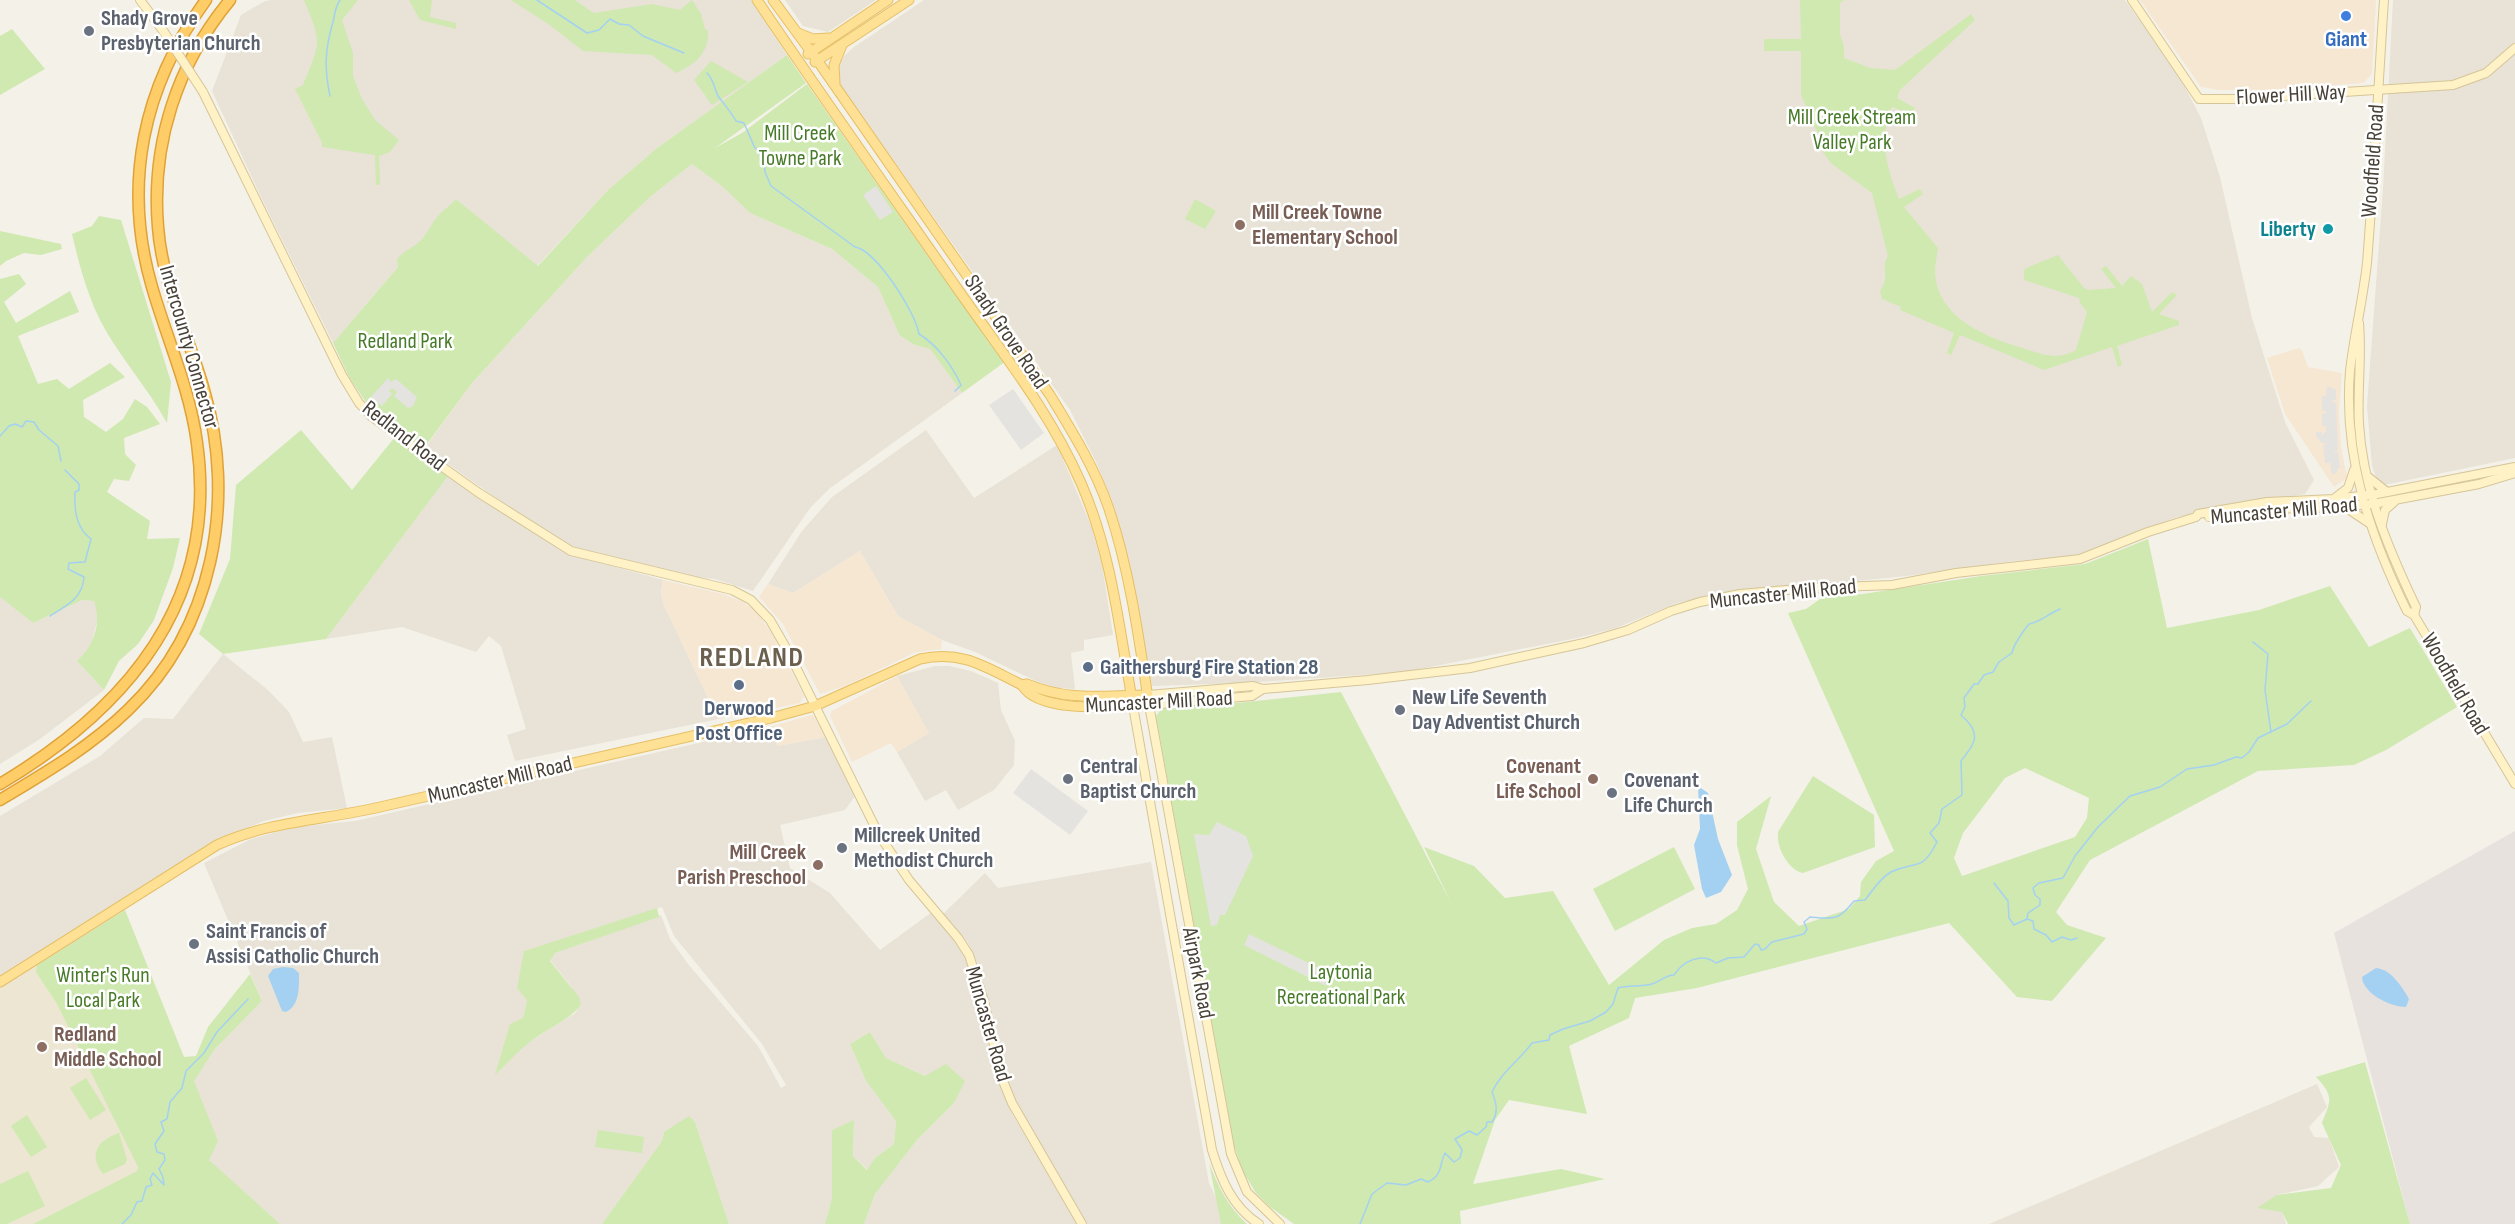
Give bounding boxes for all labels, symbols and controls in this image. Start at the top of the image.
place label: Shady Grove Presbyterian Church [101,5,260,57]
marker: Giant [2339,9,2353,23]
marker: Shady Grove Presbyterian Church [82,24,96,38]
place label: Giant [2325,26,2367,53]
street label: Flower Hill Way [2235,79,2347,111]
park label: Mill Creek Stream Valley Park [1788,104,1916,156]
street label: Woodfield Road [2356,104,2390,218]
park label: Mill Creek Towne Park [759,120,842,172]
place label: Mill Creek Towne Elementary School [1252,199,1398,251]
place label: Liberty [2260,216,2316,243]
marker: Mill Creek Towne Elementary School [1233,218,1247,232]
marker: Liberty [2321,222,2335,236]
street label: Intercounty Connector [153,262,225,432]
street label: Shady Grove Road [958,270,1054,394]
park label: Redland Park [358,328,453,355]
street label: Redland Road [357,395,451,477]
street label: Muncaster Mill Road [2209,491,2359,531]
street label: Muncaster Mill Road [1708,573,1858,615]
street label: Woodfield Road [2415,628,2495,740]
district label: REDLAND [699,641,805,674]
place label: Gaithersburg Fire Station 28 [1100,654,1318,681]
marker: Gaithersburg Fire Station 28 [1081,660,1095,674]
marker: Derwood Post Office [732,678,746,692]
place label: New Life Seventh Day Adventist Church [1412,684,1580,736]
street label: Muncaster Mill Road [1085,685,1233,719]
place label: Derwood Post Office [695,695,783,747]
marker: New Life Seventh Day Adventist Church [1393,703,1407,717]
street label: Muncaster Mill Road [425,750,575,810]
place label: Central Baptist Church [1080,753,1196,805]
place label: Covenant Life School [1496,753,1581,805]
place label: Covenant Life Church [1624,767,1713,819]
marker: Central Baptist Church [1061,772,1075,786]
marker: Covenant Life School [1586,772,1600,786]
marker: Covenant Life Church [1605,786,1619,800]
place label: Millcreek United Methodist Church [854,822,993,874]
place label: Mill Creek Parish Preschool [677,839,807,891]
marker: Millcreek United Methodist Church [835,841,849,855]
marker: Mill Creek Parish Preschool [811,858,825,872]
place label: Saint Francis of Assisi Catholic Church [205,918,379,970]
street label: Airpark Road [1176,924,1220,1021]
marker: Saint Francis of Assisi Catholic Church [187,937,201,951]
park label: Laytonia Recreational Park [1277,959,1406,1011]
park label: Winter's Run Local Park [56,962,150,1014]
street label: Muncaster Road [959,963,1017,1085]
place label: Redland Middle School [54,1021,162,1073]
marker: Redland Middle School [35,1040,49,1054]

